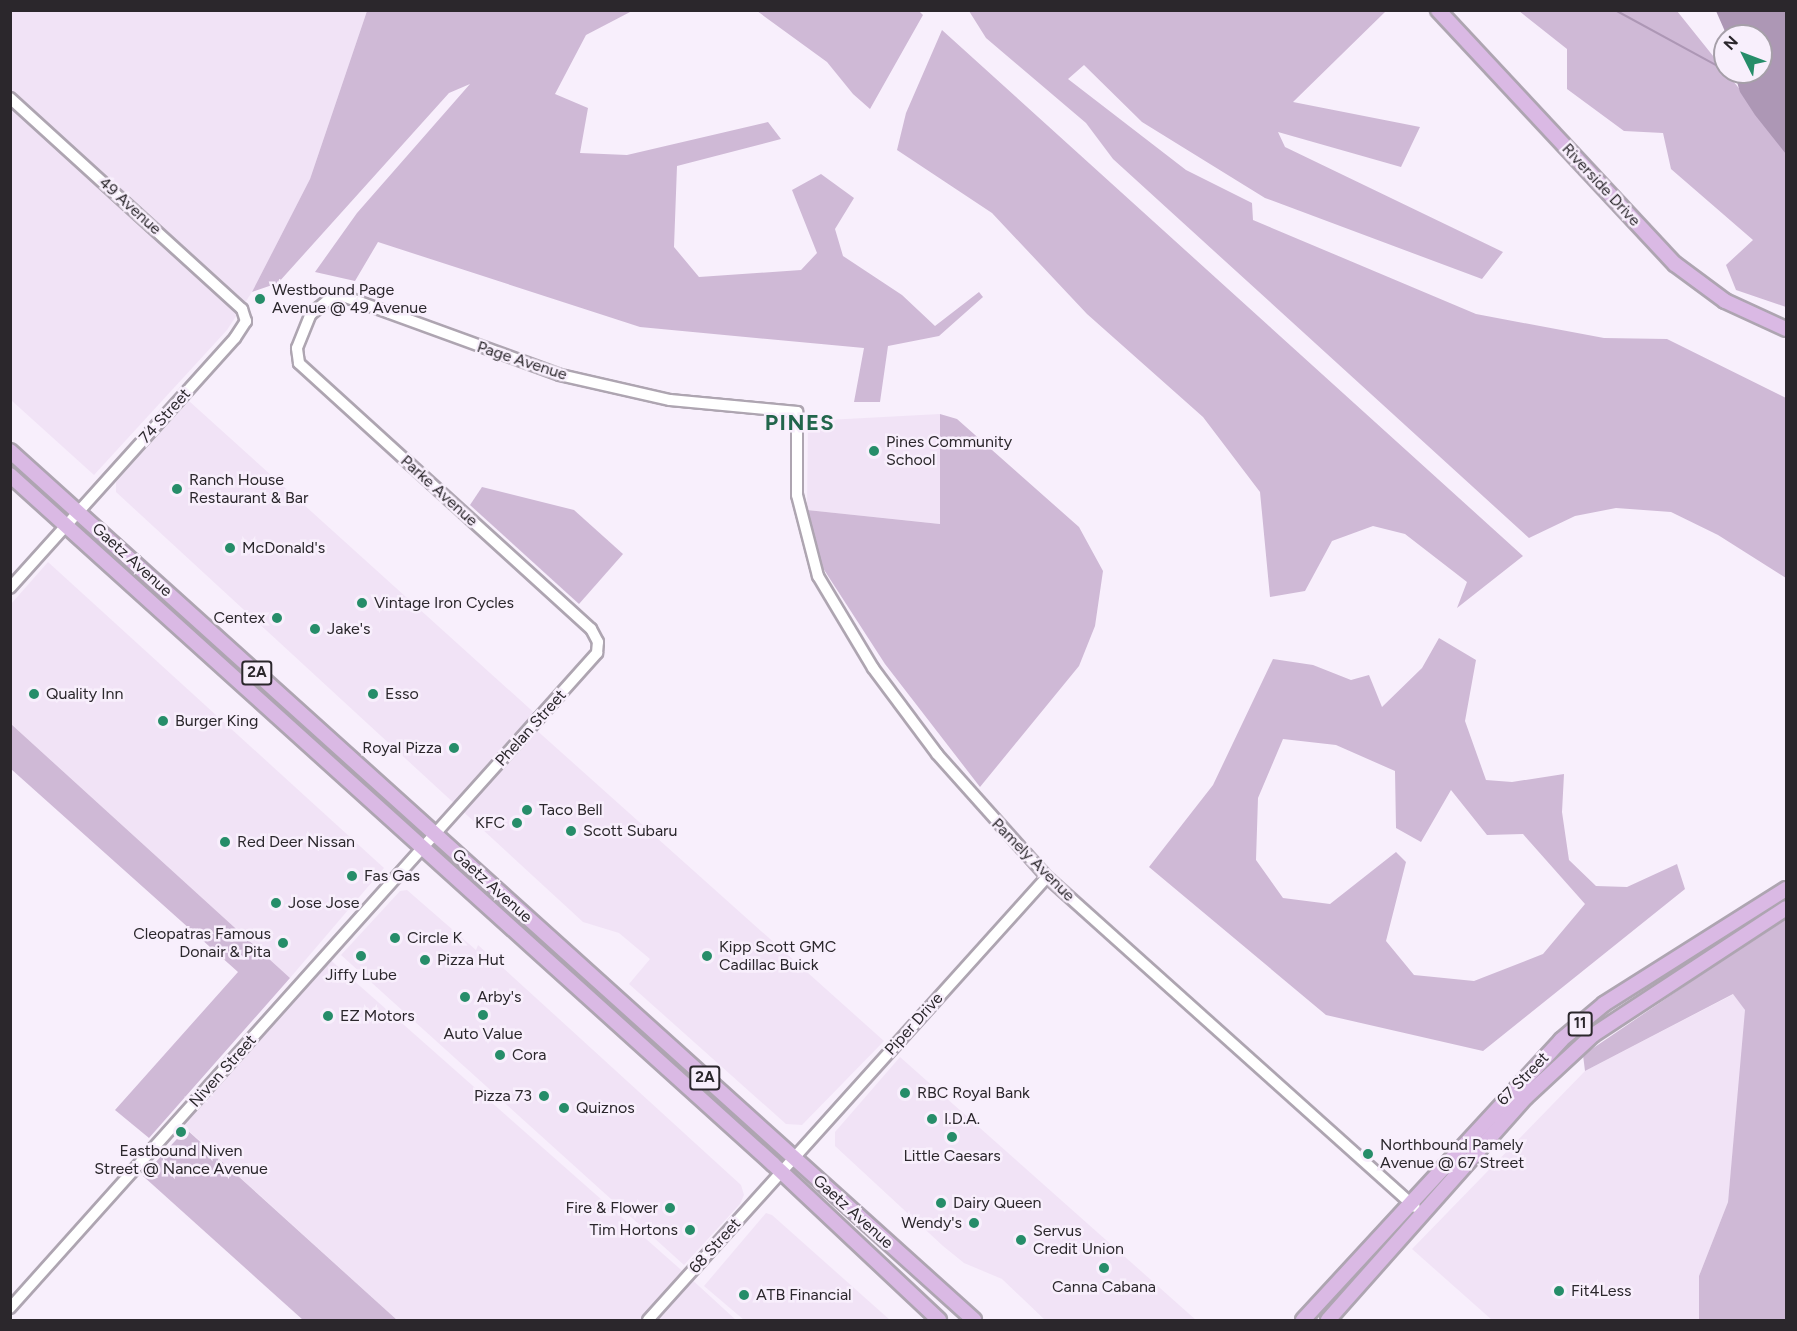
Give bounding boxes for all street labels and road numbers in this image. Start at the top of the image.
street label: Riverside Drive [1558,140,1644,230]
street label: 49 Avenue [95,173,165,239]
street label: Page Avenue [475,337,569,385]
street label: 74 Street [135,385,195,447]
street label: Parke Avenue [397,451,481,531]
street label: Gaetz Avenue [88,519,176,601]
road number: 2A [240,661,274,685]
street label: Phelan Street [492,686,570,770]
street label: Pamely Avenue [987,814,1079,906]
street label: Gaetz Avenue [448,845,536,927]
street label: Piper Drive [881,989,947,1059]
road number: 11 [1566,1012,1594,1036]
street label: Niven Street [186,1031,260,1111]
street label: 67 Street [1493,1048,1553,1110]
road number: 2A [688,1066,722,1090]
street label: Gaetz Avenue [809,1171,897,1253]
street label: 68 Street [685,1214,745,1278]

